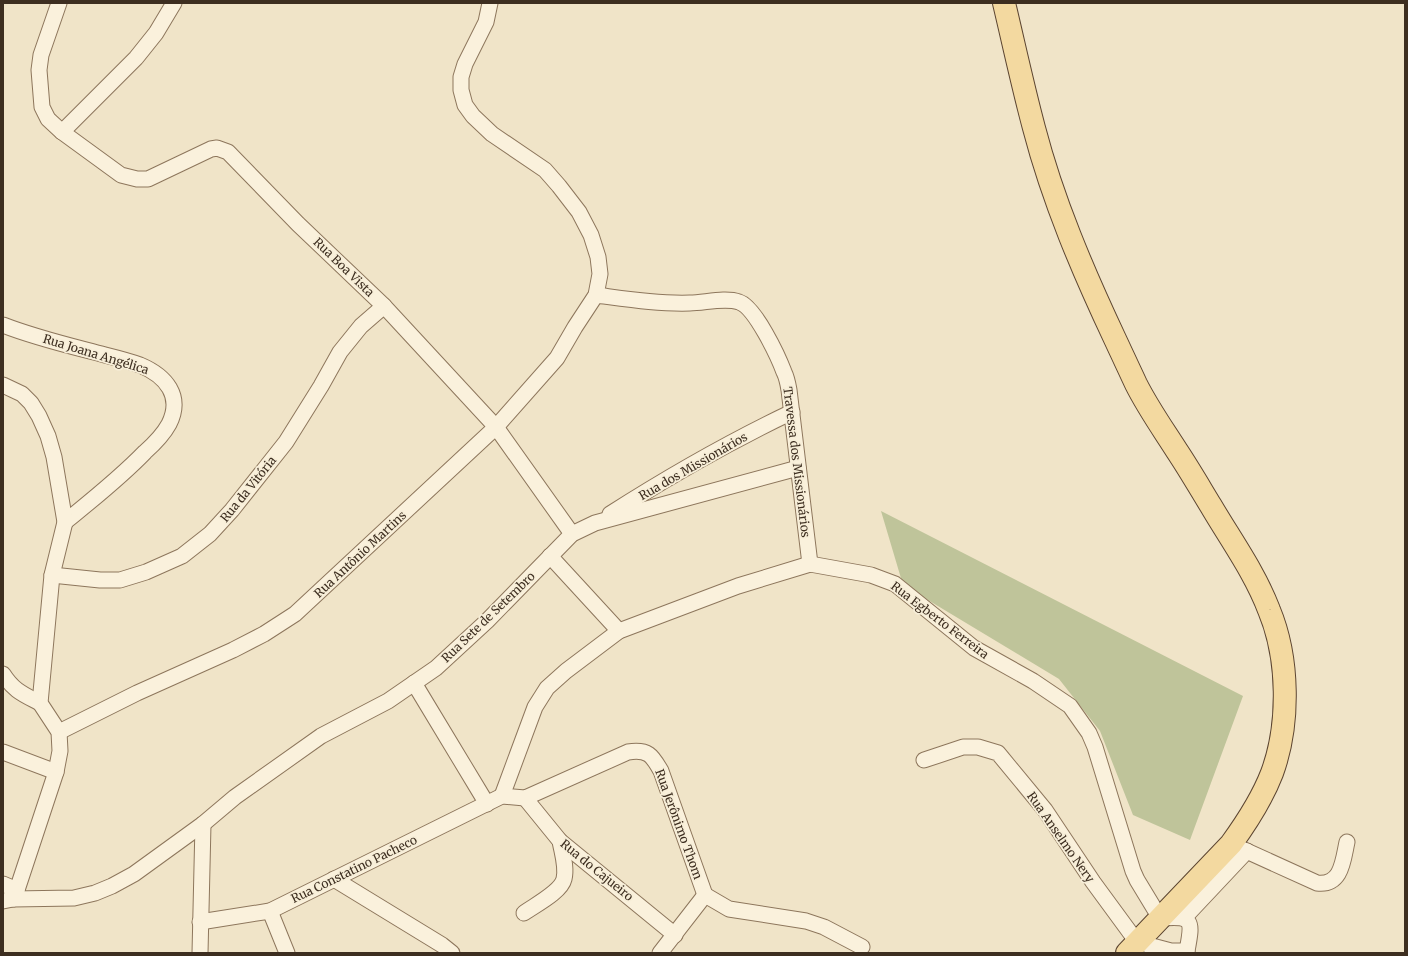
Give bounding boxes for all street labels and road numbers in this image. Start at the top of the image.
street label: Rua Boa Vista [310,234,378,300]
street label: Rua Joana Angélica [41,331,151,377]
street label: Travessa dos Missionários [780,386,814,538]
street label: Rua dos Missionários [636,429,750,503]
street label: Rua da Vitória [217,453,279,525]
street label: Rua Antônio Martins [311,507,409,601]
street label: Rua Sete de Setembro [438,569,538,665]
street label: Rua Egberto Ferreira [888,578,992,662]
street label: Rua Jerônimo Thom [652,767,706,881]
street label: Rua Anselmo Nery [1024,789,1098,885]
street label: Rua Constatino Pacheco [289,832,419,906]
street label: Rua do Cajueiro [557,836,637,904]

